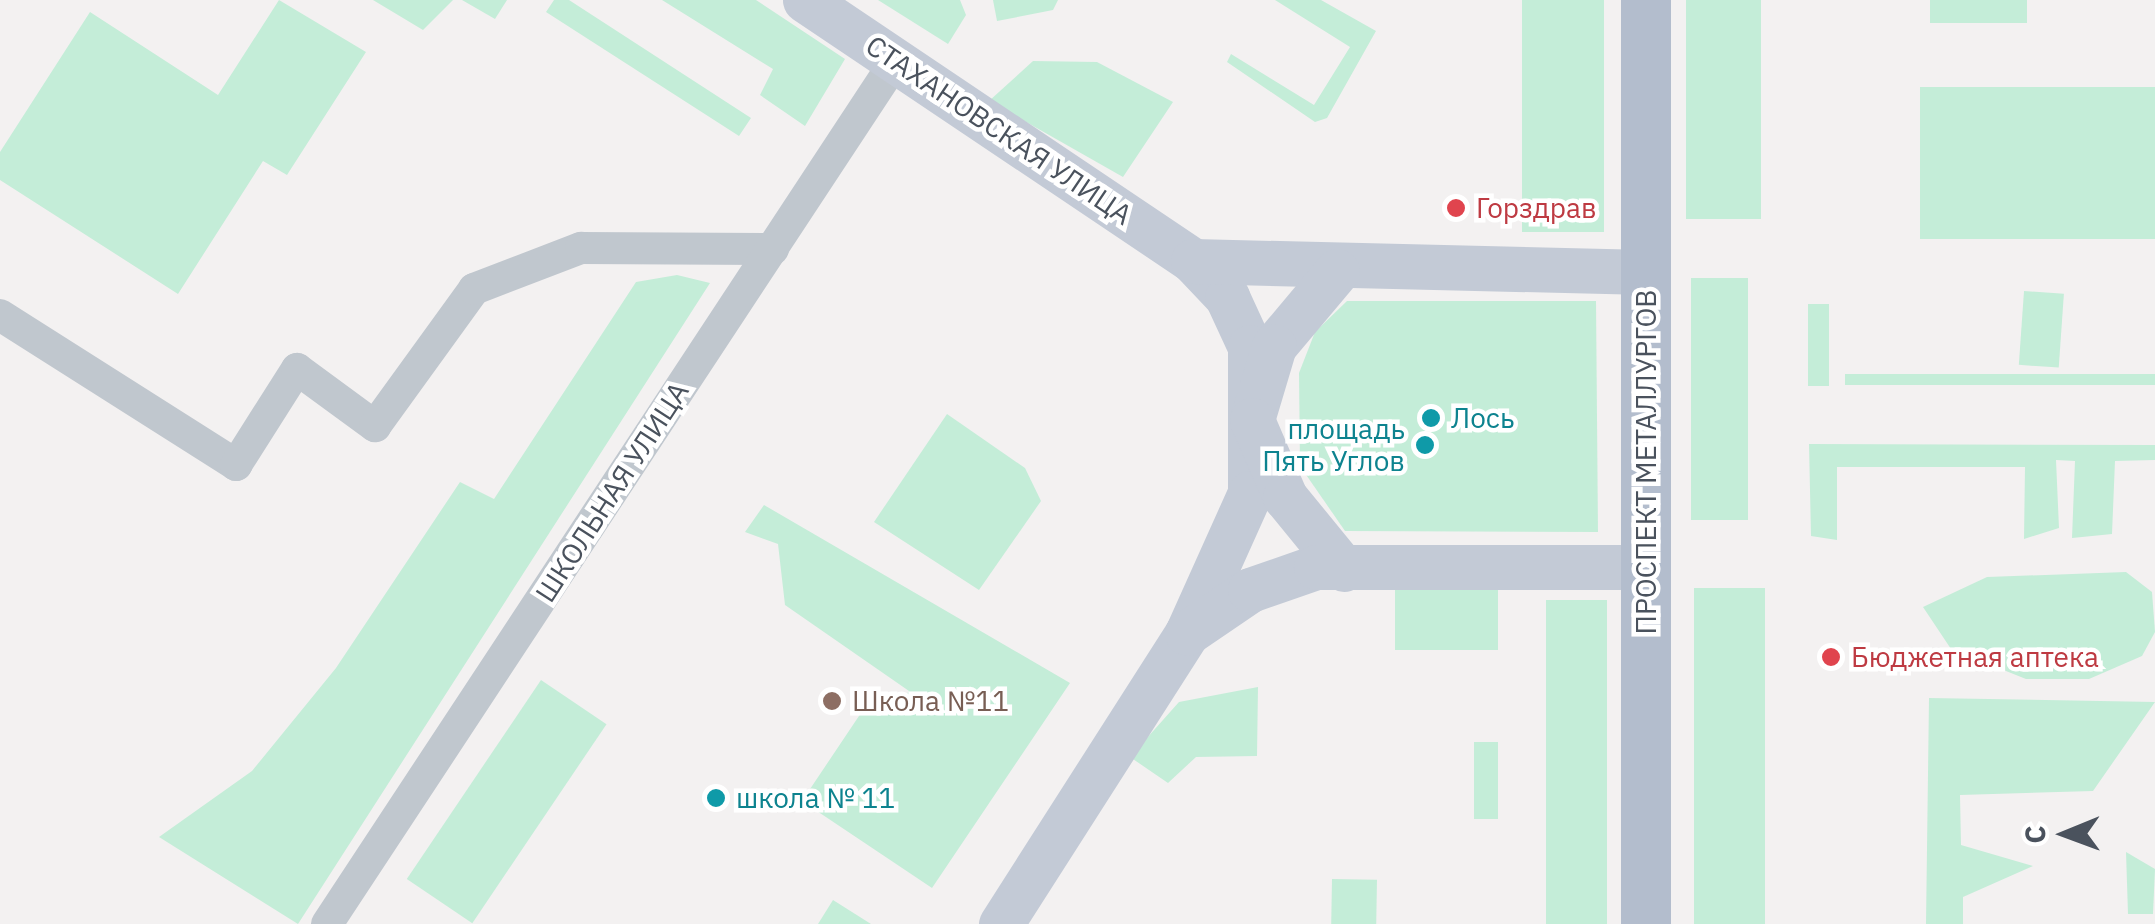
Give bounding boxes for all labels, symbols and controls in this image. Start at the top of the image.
street label: СТАХАНОВСКАЯ УЛИЦА [860,28,1138,232]
place label: Горздрав [1476,191,1597,225]
marker: Горздрав [1445,197,1467,219]
street label: ПРОСПЕКТ МЕТАЛЛУРГОВ [1629,290,1663,634]
street label: ШКОЛЬНАЯ УЛИЦА [528,376,696,608]
place label: Лось [1451,401,1514,435]
marker: Лось [1420,407,1442,429]
place label: площадь Пять Углов [1262,412,1405,478]
marker: площадь Пять Углов [1414,434,1436,456]
place label: Бюджетная аптека [1851,640,2099,674]
marker: Бюджетная аптека [1820,646,1842,668]
place label: Школа №11 [852,684,1009,718]
marker: Школа №11 [821,690,843,712]
place label: школа № 11 [736,781,895,815]
north arrow [2015,784,2115,884]
marker: школа № 11 [705,787,727,809]
text: С [2016,825,2053,844]

